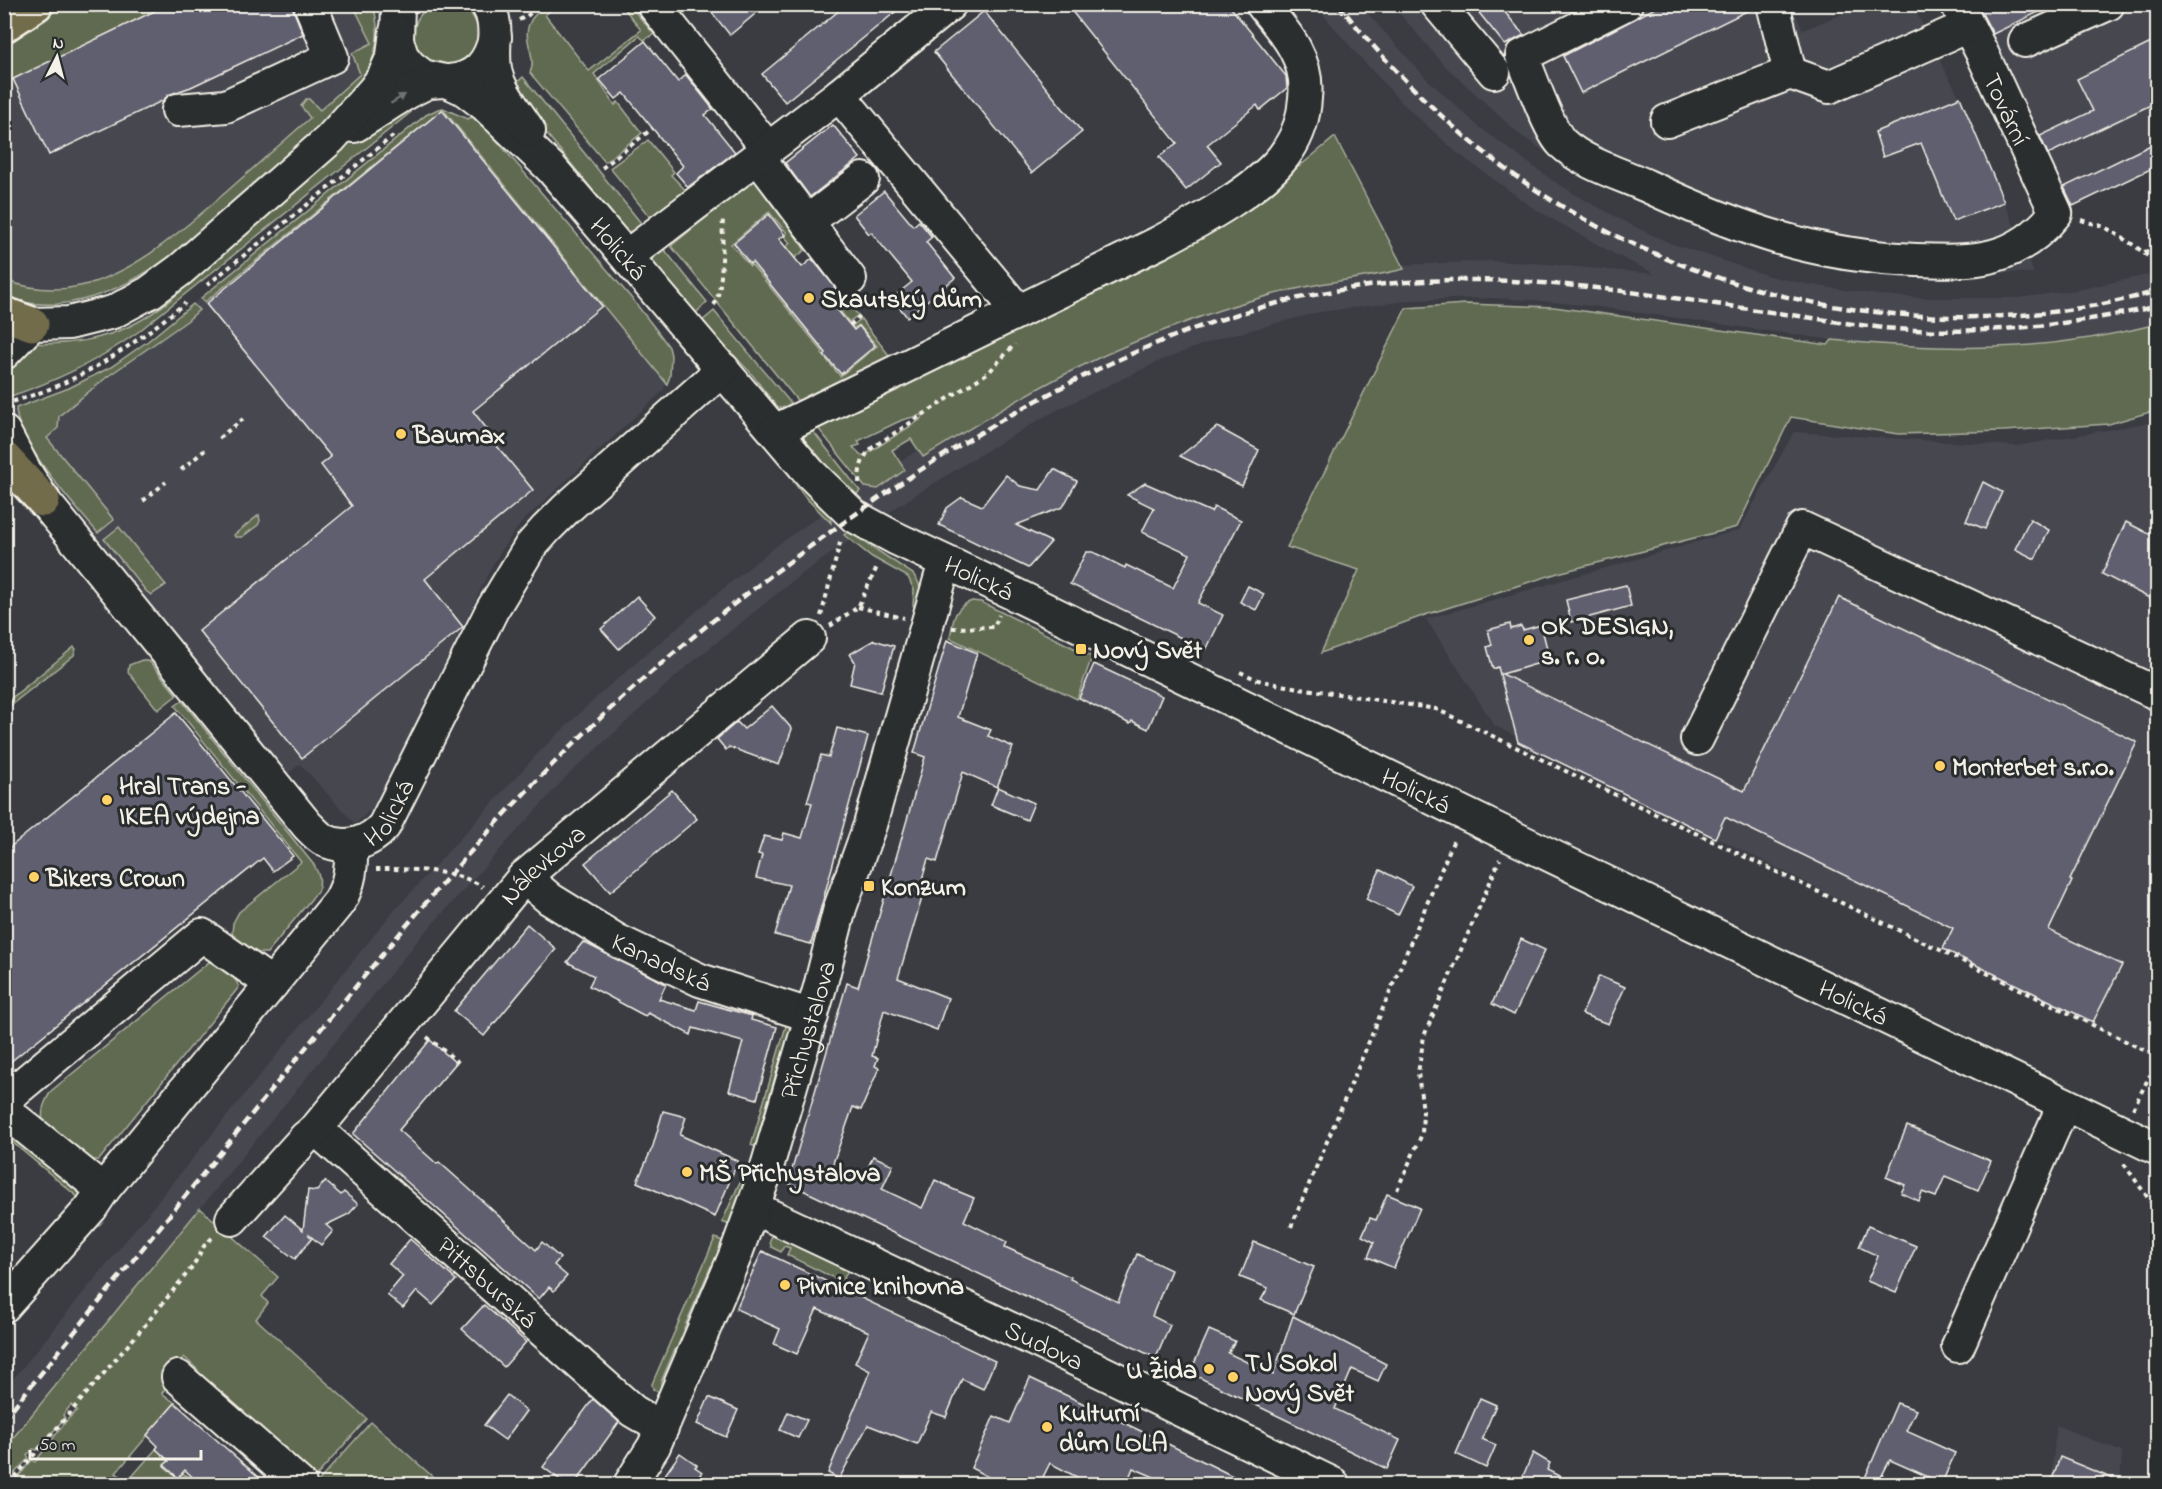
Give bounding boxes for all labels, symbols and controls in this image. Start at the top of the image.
north arrow [27,27,87,87]
text: N [52,32,65,57]
street label: Tovární [1971,68,2038,153]
one-way arrow [390,93,406,104]
street label: Holická [579,210,655,290]
place label: Skautský dům [821,282,982,320]
marker: Skautský dům [802,291,816,305]
place label: Baumax [412,418,506,456]
marker: Baumax [394,427,408,441]
street label: Holická [937,548,1019,613]
place label: OK DESIGN, s. r. o. [1541,609,1674,677]
place label: Nový Svět [1093,633,1202,671]
marker: OK DESIGN, s. r. o. [1522,633,1536,647]
marker: Nový Svět [1074,642,1088,656]
place label: Monterbet s.r.o. [1952,750,2115,788]
marker: Monterbet s.r.o. [1933,759,1947,773]
street label: Holická [1374,760,1456,826]
place label: Hral Trans - IKEA výdejna [119,769,260,837]
street label: Holická [357,774,426,859]
marker: Hral Trans - IKEA výdejna [100,793,114,807]
street label: Nálevkova [492,817,596,915]
place label: Bikers Crown [45,861,185,899]
marker: Bikers Crown [27,870,41,884]
place label: Konzum [881,870,966,908]
marker: Konzum [862,879,876,893]
street label: Kanadská [604,924,715,1004]
street label: Přichystalova [772,957,848,1105]
street label: Holická [1811,972,1893,1038]
place label: MŠ Přichystalova [699,1156,881,1194]
marker: MŠ Přichystalova [680,1165,694,1179]
street label: Pittsburská [427,1229,545,1339]
place label: Pivnice knihovna [797,1269,964,1307]
marker: Pivnice knihovna [778,1278,792,1292]
street label: Sudova [997,1312,1089,1382]
place label: TJ Sokol Nový Svět [1245,1346,1354,1414]
place label: U Žida [1126,1353,1197,1391]
marker: U Žida [1202,1362,1216,1376]
marker: TJ Sokol Nový Svět [1226,1370,1240,1384]
place label: Kulturní dům LOLA [1059,1396,1167,1464]
marker: Kulturní dům LOLA [1040,1420,1054,1434]
scale bar [30,1423,201,1461]
text: 50 m [39,1433,76,1459]

